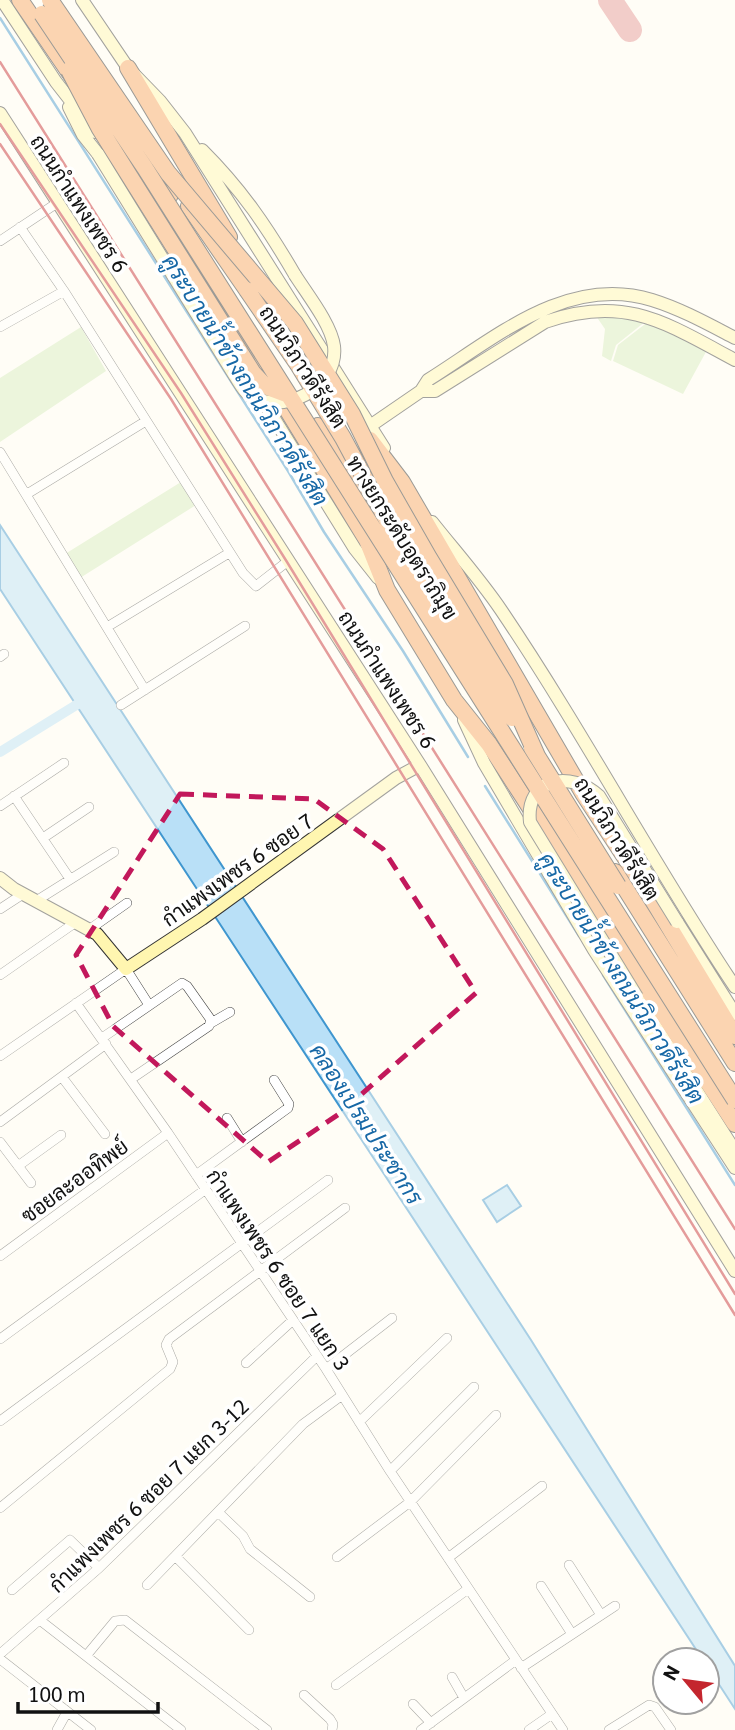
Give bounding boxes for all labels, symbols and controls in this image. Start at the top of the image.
street label: ถนนกำแพงเพชร 6 [25,129,135,277]
water label: คูระบายน้ำข้างถนนวิภาวดีรังสิต [154,246,340,513]
street label: ถนนวิภาวดีรังสิต [254,300,354,432]
street label: ทางยกระดับอุตราภิมุข [340,450,464,625]
street label: ถนนกำแพงเพชร 6 [333,605,443,753]
street label: ถนนวิภาวดีรังสิต [569,771,667,905]
street label: กำแพงเพชร 6 ซอย 7 [156,807,318,931]
water label: คูระบายน้ำข้างถนนวิภาวดีรังสิต [530,844,716,1111]
water label: คลองเปรมประชากร [305,1037,432,1210]
street label: ซอยละออทิพย์ [15,1132,133,1228]
street label: กำแพงเพชร 6 ซอย 7 แยก 3 [201,1163,357,1375]
street label: กำแพงเพชร 6 ซอย 7 แยก 3-12 [42,1392,254,1598]
north arrow [651,1646,721,1716]
text: N [657,1661,684,1684]
scale bar [18,1670,158,1714]
text: 100 m [28,1680,85,1707]

